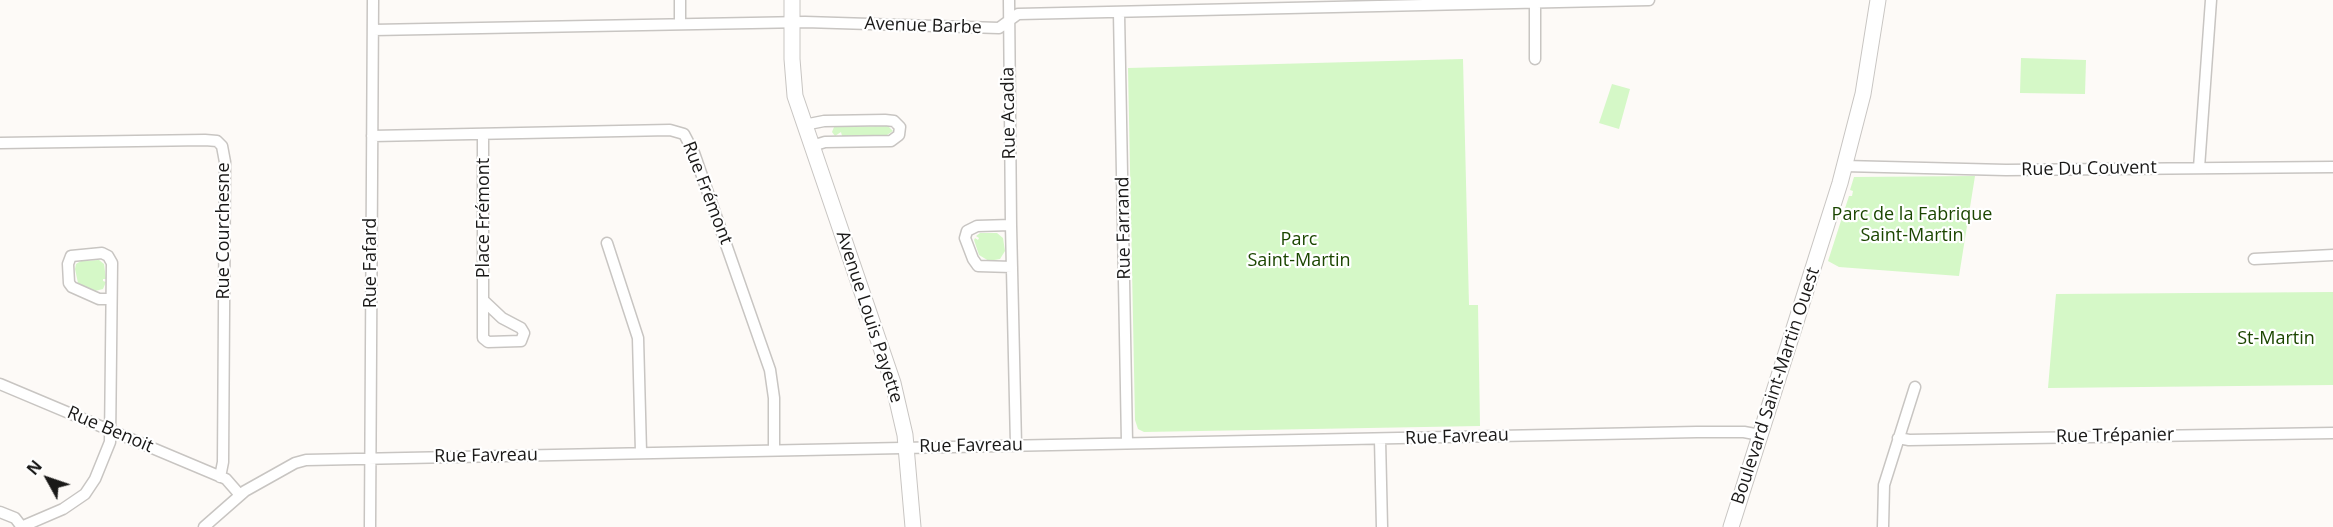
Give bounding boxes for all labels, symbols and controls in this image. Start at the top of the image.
street label: Avenue Barbe [864,13,982,39]
street label: Rue Acadia [997,67,1021,159]
street label: Rue Frémont [677,138,737,248]
street label: Rue Du Couvent [2021,157,2157,181]
street label: Place Frémont [473,158,495,278]
street label: Rue Courchesne [213,163,235,299]
street label: Rue Farrand [1112,176,1136,280]
park label: Parc de la Fabrique Saint-Martin [1832,204,1992,246]
street label: Rue Fafard [360,218,382,308]
street label: Avenue Louis Payette [831,228,907,406]
park label: Parc Saint-Martin [1247,229,1351,272]
street label: Boulevard Saint-Martin Ouest [1727,265,1825,507]
park label: St-Martin [2237,328,2315,350]
street label: Rue Benoit [64,402,156,458]
street label: Rue Favreau [1405,424,1509,450]
street label: Rue Trépanier [2056,424,2174,448]
street label: Rue Favreau [919,434,1023,458]
street label: Rue Favreau [434,444,538,468]
north arrow [18,449,78,509]
text: N [22,455,47,479]

